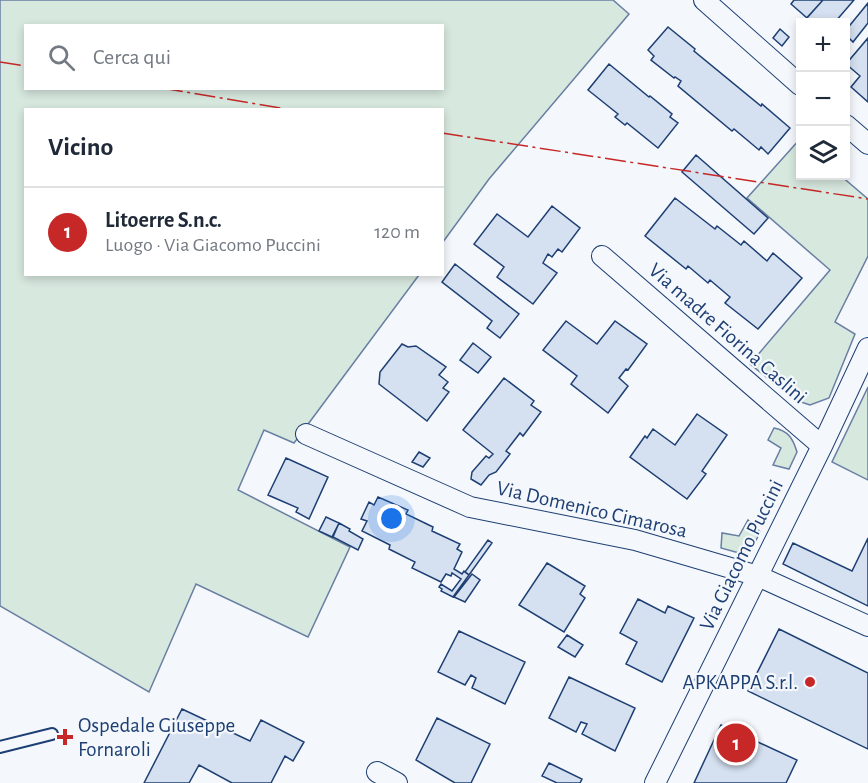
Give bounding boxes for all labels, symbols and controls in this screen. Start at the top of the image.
map controls [796,18,850,180]
button: + [796,18,850,72]
search box [24,24,444,90]
icon: search [45,41,78,74]
text: Cerca qui [93,46,171,68]
button: − [796,72,850,126]
button: layers [796,126,850,180]
text: Vicino [48,134,113,160]
text: Litoerre S.n.c. [105,209,222,231]
text: 1 [64,222,71,242]
text: 120 m [374,222,420,242]
text: Luogo · Via Giacomo Puccini [105,235,321,255]
street label: Via madre Fiorina Caslini [645,259,811,408]
street label: Via Domenico Cimarosa [495,477,689,542]
street label: Via Giacomo Puccini [696,477,787,634]
your location [377,504,406,533]
place label: APKAPPA S.r.l. [683,672,798,693]
marker: APKAPPA S.r.l. [803,675,817,689]
place label: Ospedale Giuseppe Fornaroli [78,715,235,760]
pin: 1 [716,720,756,766]
marker: Ospedale Giuseppe Fornaroli [56,728,74,746]

